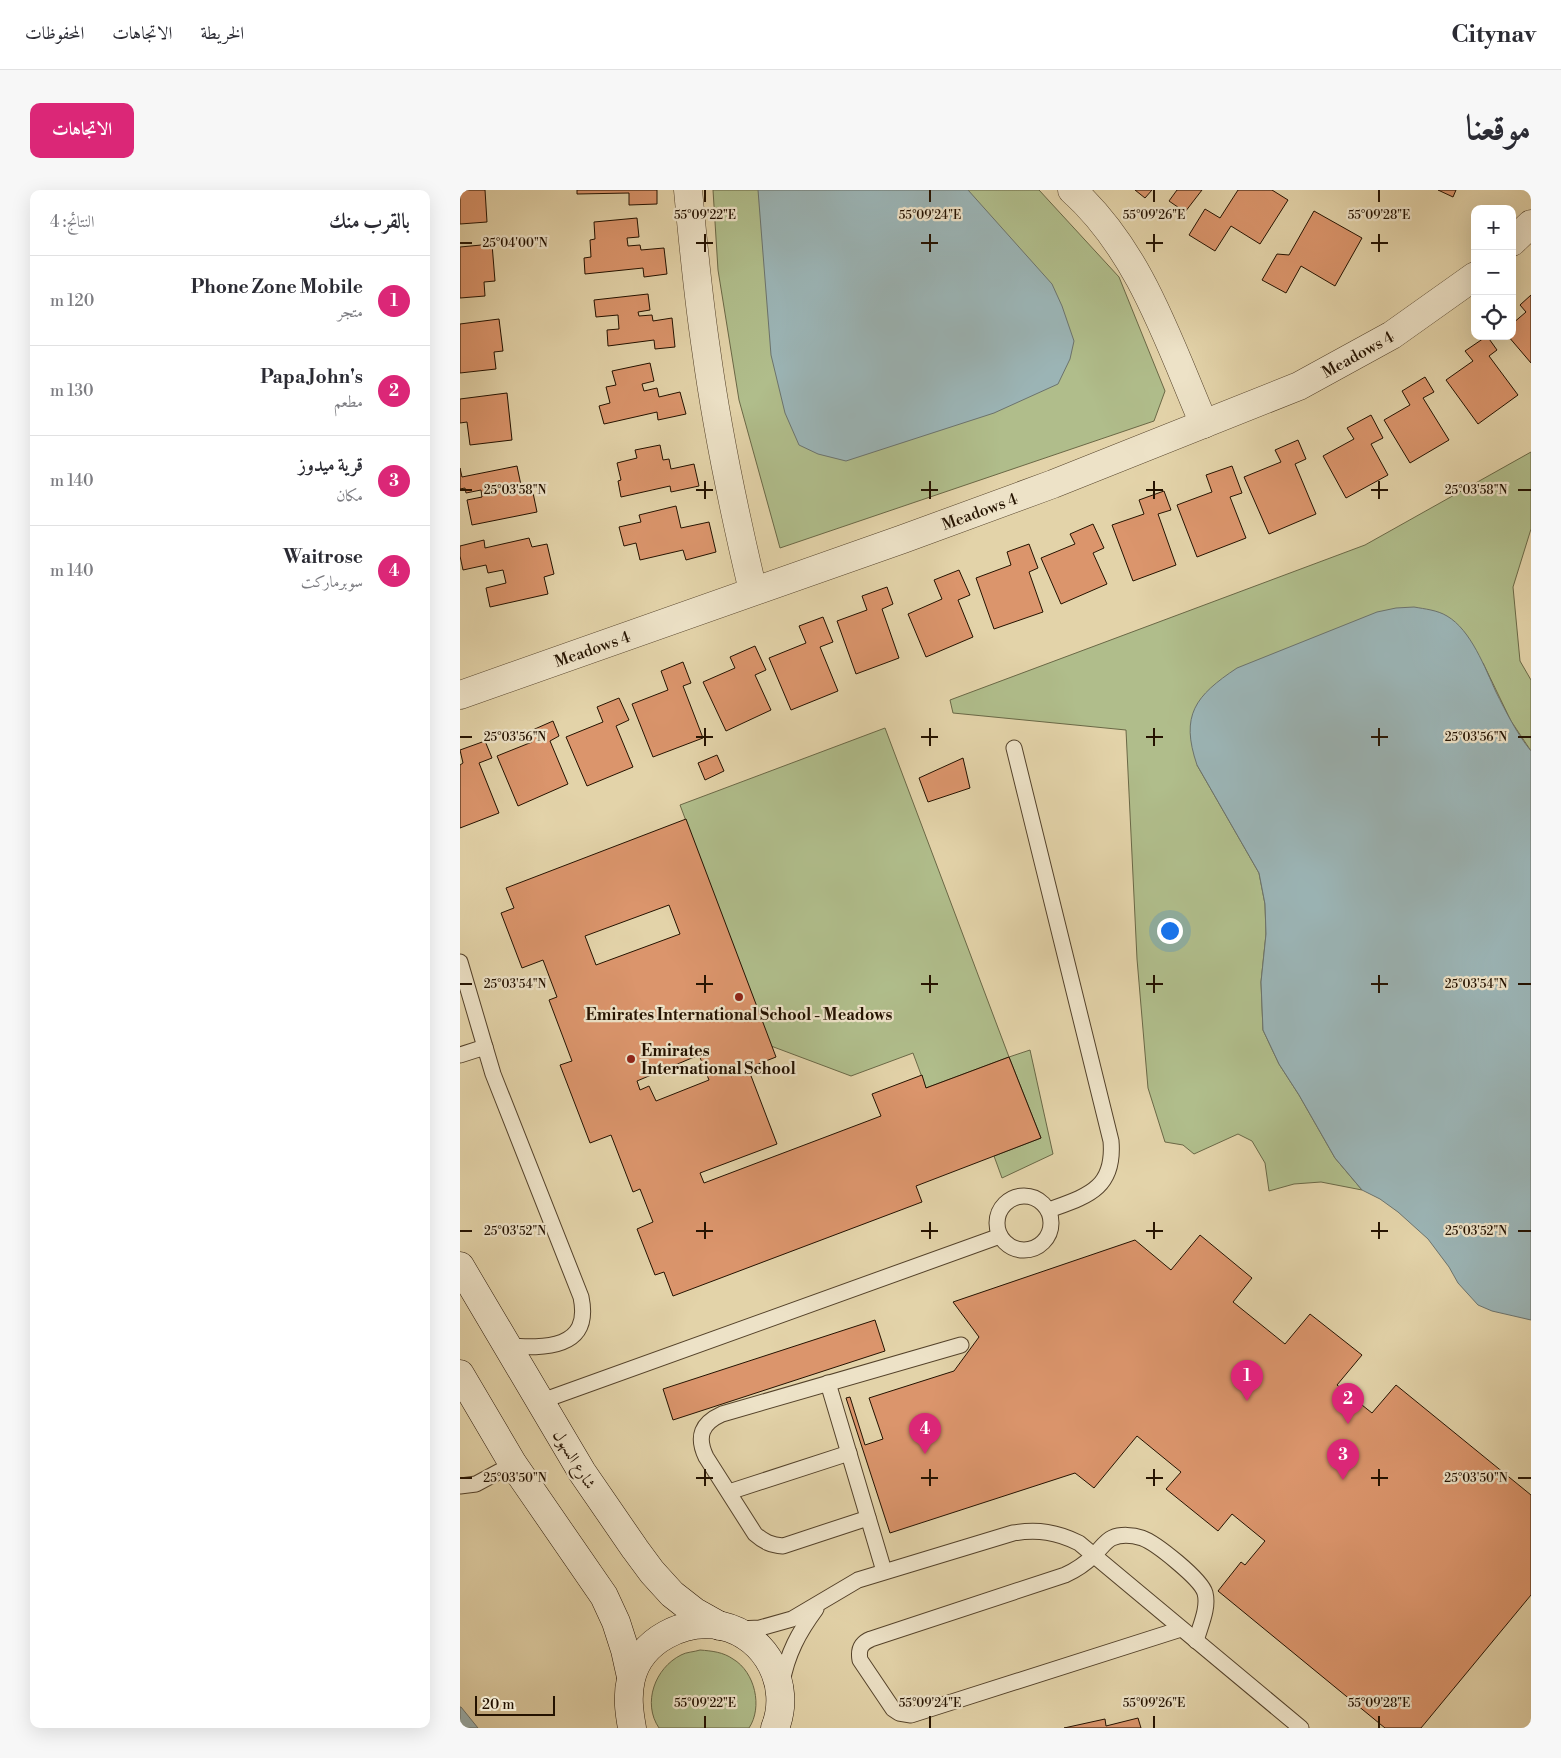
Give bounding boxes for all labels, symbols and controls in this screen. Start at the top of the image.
text: Citynav [1451,20,1536,50]
text: المحفوظات [25,22,84,45]
text: الاتجاهات [112,22,172,45]
text: الخريطة [200,22,244,45]
button: الاتجاهات [30,103,134,158]
text: موقعنا [1466,107,1531,150]
map controls [1471,205,1516,340]
button: + [1471,205,1516,250]
text: 55°09'22"E [674,208,736,223]
text: 55°09'24"E [899,208,961,223]
text: 55°09'26"E [1123,208,1185,223]
text: 55°09'28"E [1348,208,1410,223]
text: بالقرب منك [329,209,410,235]
text: النتائج: 4 [50,212,95,232]
text: 25°04'00"N [482,236,548,251]
button: − [1471,250,1516,295]
text: Phone Zone Mobile [191,275,363,299]
text: 120 m [50,291,94,311]
text: 1 [390,291,398,311]
button: locate [1471,295,1516,340]
text: متجر [338,302,363,322]
street label: Meadows 4 [1318,327,1398,383]
text: Papa John's [260,365,363,389]
text: 130 m [50,381,94,401]
text: 2 [389,381,399,401]
text: مطعم [334,392,363,412]
text: قرية ميدوز [299,453,363,477]
text: 140 m [50,471,94,491]
text: 3 [389,471,399,491]
text: 25°03'58"N [484,483,546,498]
text: 25°03'58"N [1445,483,1507,498]
text: مكان [336,486,363,506]
street label: Meadows 4 [939,489,1021,535]
text: Waitrose [283,545,363,569]
text: 140 m [50,561,94,581]
text: 4 [389,561,399,581]
text: سوبرماركت [301,572,363,592]
street label: Meadows 4 [552,627,634,672]
text: 25°03'56"N [484,730,546,745]
text: 25°03'56"N [1445,730,1507,745]
your location [1157,918,1183,944]
text: 25°03'54"N [484,977,546,992]
text: 25°03'54"N [1445,977,1507,992]
marker: Emirates International School - Meadows [733,991,745,1003]
place label: Emirates International School - Meadows [586,1005,893,1025]
place label: Emirates International School [641,1041,796,1079]
marker: Emirates International School [625,1053,637,1065]
text: 25°03'52"N [484,1224,546,1239]
text: 25°03'52"N [1445,1224,1507,1239]
pin: 1 [1231,1360,1263,1401]
pin: 2 [1332,1383,1364,1424]
pin: 4 [909,1413,941,1454]
street label: شارع السهول [546,1426,600,1494]
pin: 3 [1327,1439,1359,1480]
text: 25°03'50"N [483,1471,547,1486]
text: 25°03'50"N [1444,1471,1508,1486]
scale bar [475,1693,555,1716]
text: 20 m [482,1696,514,1714]
text: 55°09'22"E [674,1696,736,1711]
text: 55°09'24"E [899,1696,961,1711]
text: 55°09'26"E [1123,1696,1185,1711]
text: 55°09'28"E [1348,1696,1410,1711]

